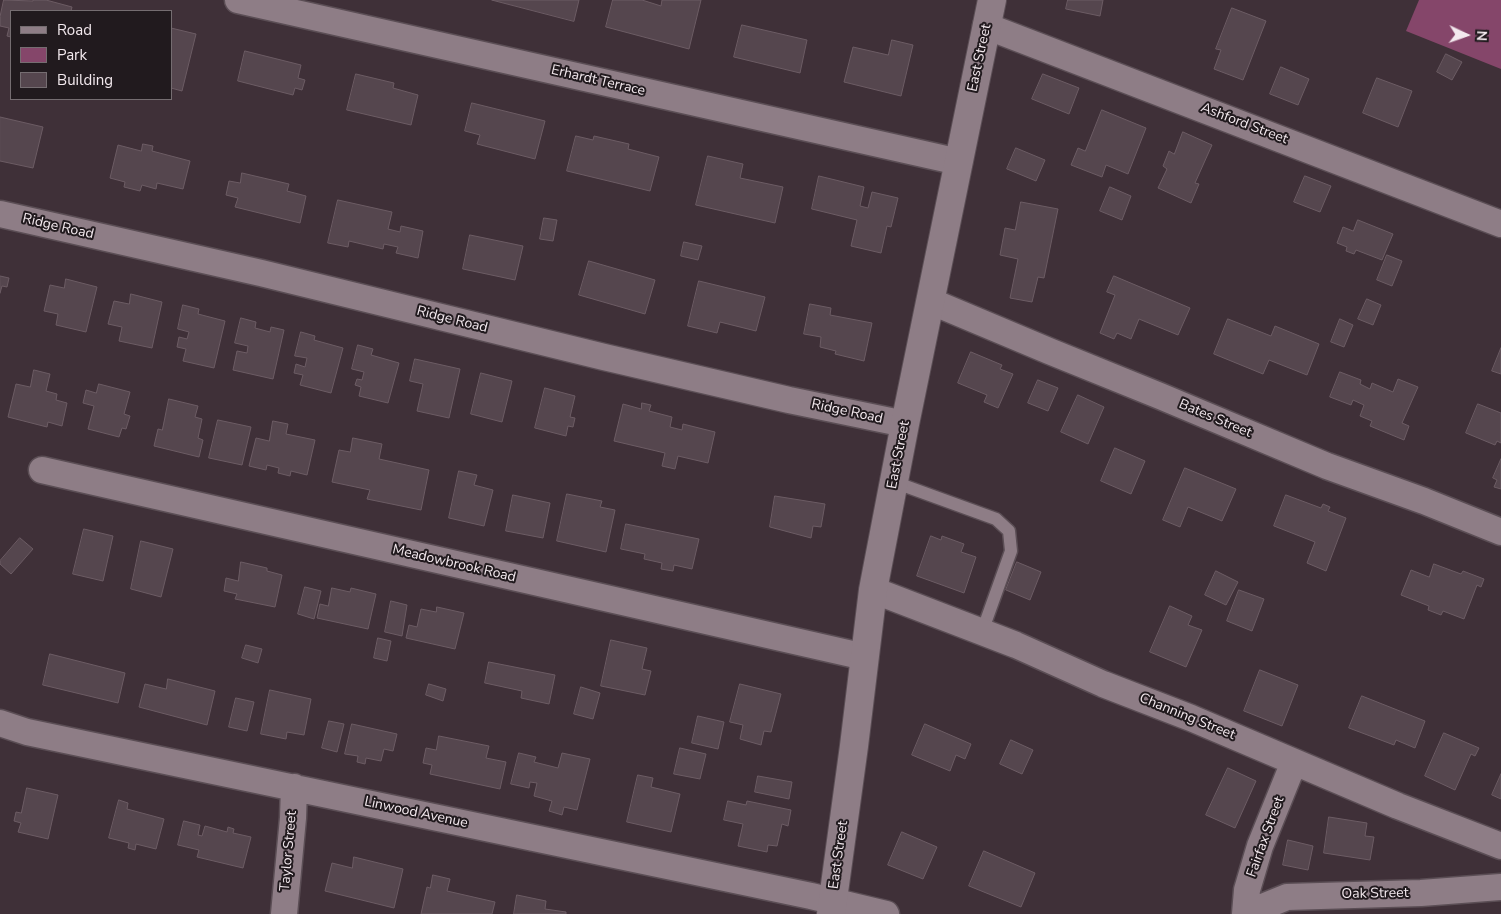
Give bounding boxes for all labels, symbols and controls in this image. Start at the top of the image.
legend [10,10,172,100]
north arrow [1441,10,1491,60]
text: Road [57,20,92,40]
street label: East Street [965,23,995,93]
text: N [1472,30,1491,42]
text: Park [57,45,87,65]
street label: Erhardt Terrace [549,62,647,100]
text: Building [57,70,113,90]
street label: Ashford Street [1198,100,1290,148]
street label: Ridge Road [21,211,95,243]
street label: Ridge Road [415,303,489,337]
street label: Ridge Road [810,396,884,428]
street label: Bates Street [1176,396,1254,442]
street label: East Street [884,420,914,490]
street label: Meadowbrook Road [391,542,517,586]
street label: Channing Street [1137,690,1237,744]
street label: Linwood Avenue [363,794,469,832]
street label: Fairfax Street [1244,794,1288,880]
street label: Taylor Street [277,810,301,892]
street label: East Street [826,820,852,890]
street label: Oak Street [1341,885,1409,903]

